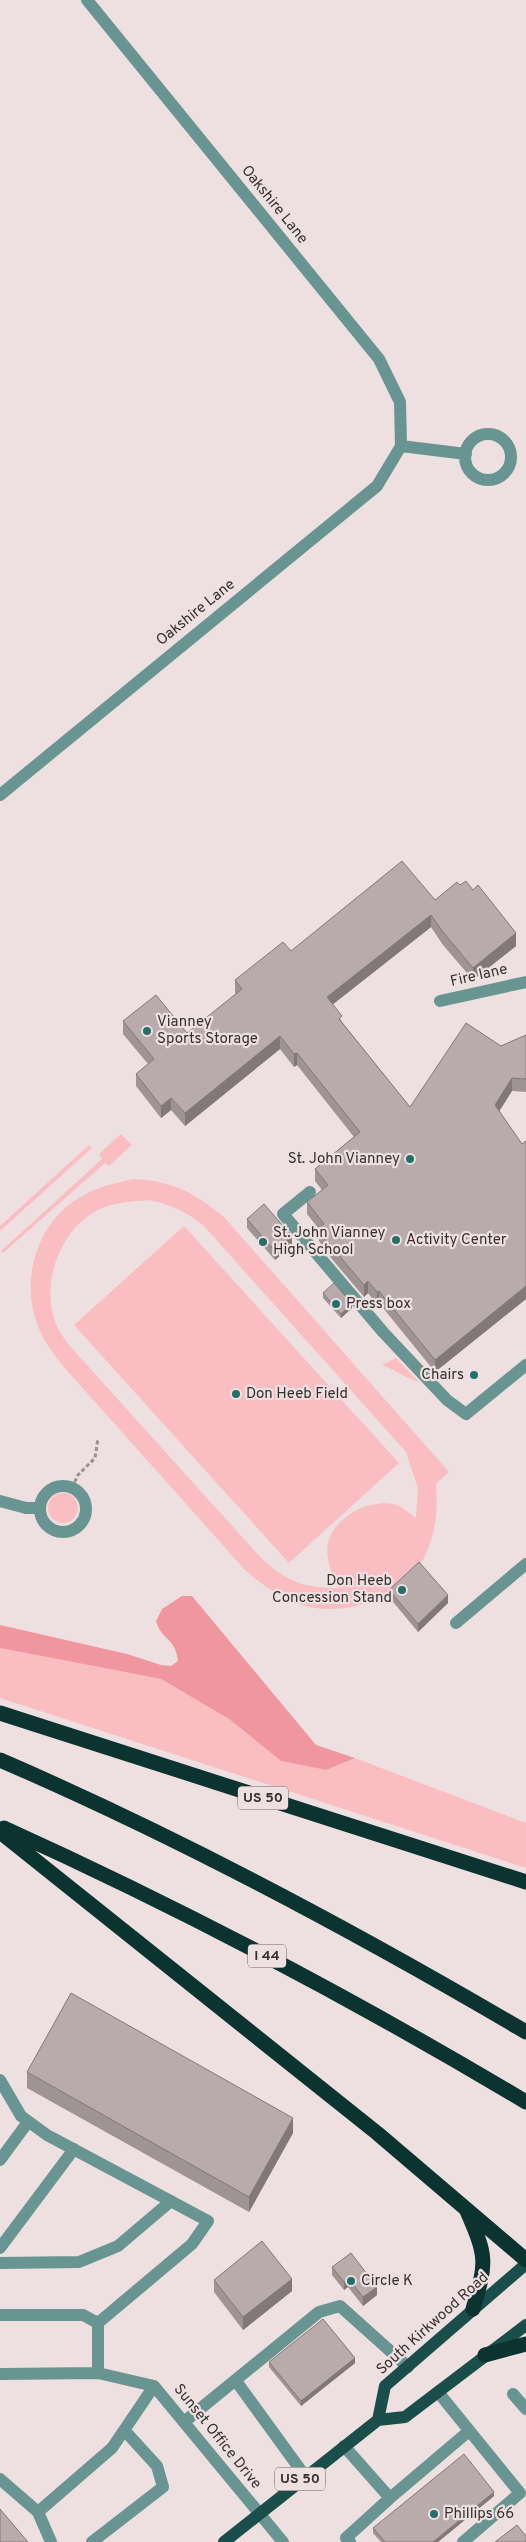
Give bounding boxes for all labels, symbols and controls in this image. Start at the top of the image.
street label: Oakshire Lane [236,162,312,248]
street label: Oakshire Lane [153,575,239,651]
street label: Fire lane [449,960,509,992]
place label: Vianney Sports Storage [157,1013,258,1049]
marker: Vianney Sports Storage [141,1025,153,1037]
place label: St. John Vianney [288,1150,400,1169]
marker: St. John Vianney [404,1153,416,1165]
place label: St. John Vianney High School [273,1224,385,1260]
place label: Activity Center [406,1231,507,1250]
marker: Activity Center [390,1234,402,1246]
marker: St. John Vianney High School [257,1236,269,1248]
place label: Press box [346,1295,411,1314]
marker: Press box [330,1298,342,1310]
place label: Chairs [421,1366,464,1385]
marker: Chairs [468,1369,480,1381]
place label: Don Heeb Field [246,1385,348,1404]
marker: Don Heeb Field [230,1388,242,1400]
place label: Don Heeb Concession Stand [272,1572,392,1608]
marker: Don Heeb Concession Stand [396,1584,408,1596]
road number: US 50 [238,1786,288,1810]
road number: I 44 [248,1944,286,1968]
street label: South Kirkwood Road [373,2269,493,2379]
place label: Circle K [361,2272,413,2291]
marker: Circle K [345,2275,357,2287]
street label: Sunset Office Drive [169,2381,265,2493]
road number: US 50 [275,2468,325,2490]
place label: Phillips 66 [444,2505,514,2524]
marker: Phillips 66 [428,2508,440,2520]

